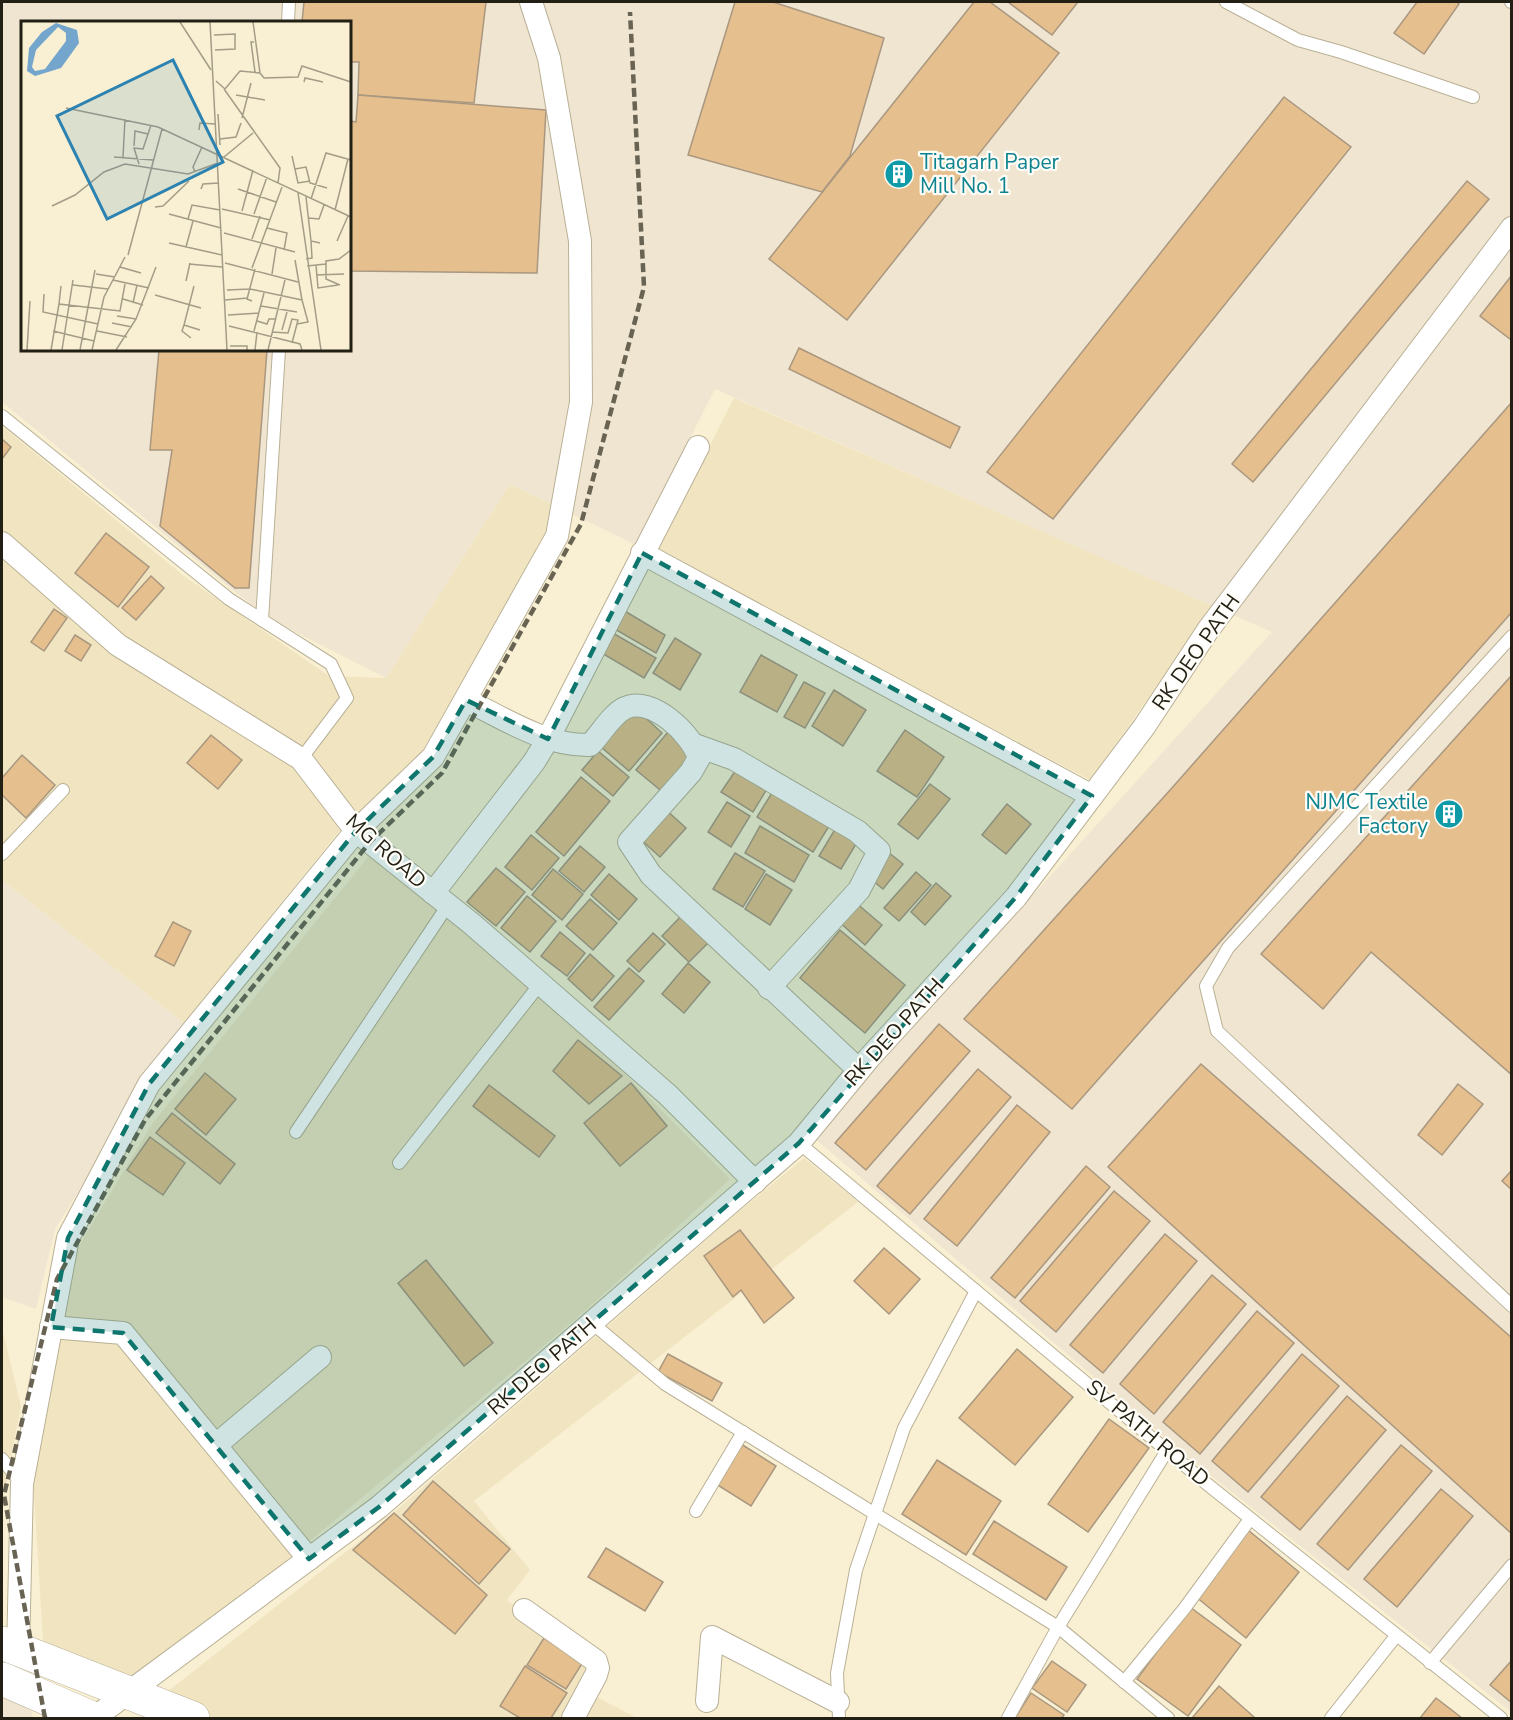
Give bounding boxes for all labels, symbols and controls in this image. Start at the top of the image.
inset map [21,21,351,351]
place label: Titagarh Paper Mill No. 1 [920,148,1060,200]
building icon: Titagarh Paper Mill No. 1 [883,158,915,190]
street label: RK DEO PATH [1146,588,1246,716]
place label: NJMC Textile Factory [1306,788,1428,840]
building icon: NJMC Textile Factory [1433,798,1465,830]
street label: MG ROAD [340,807,432,895]
street label: RK DEO PATH [838,972,950,1092]
street label: RK DEO PATH [482,1311,602,1421]
street label: SV PATH ROAD [1080,1373,1216,1493]

